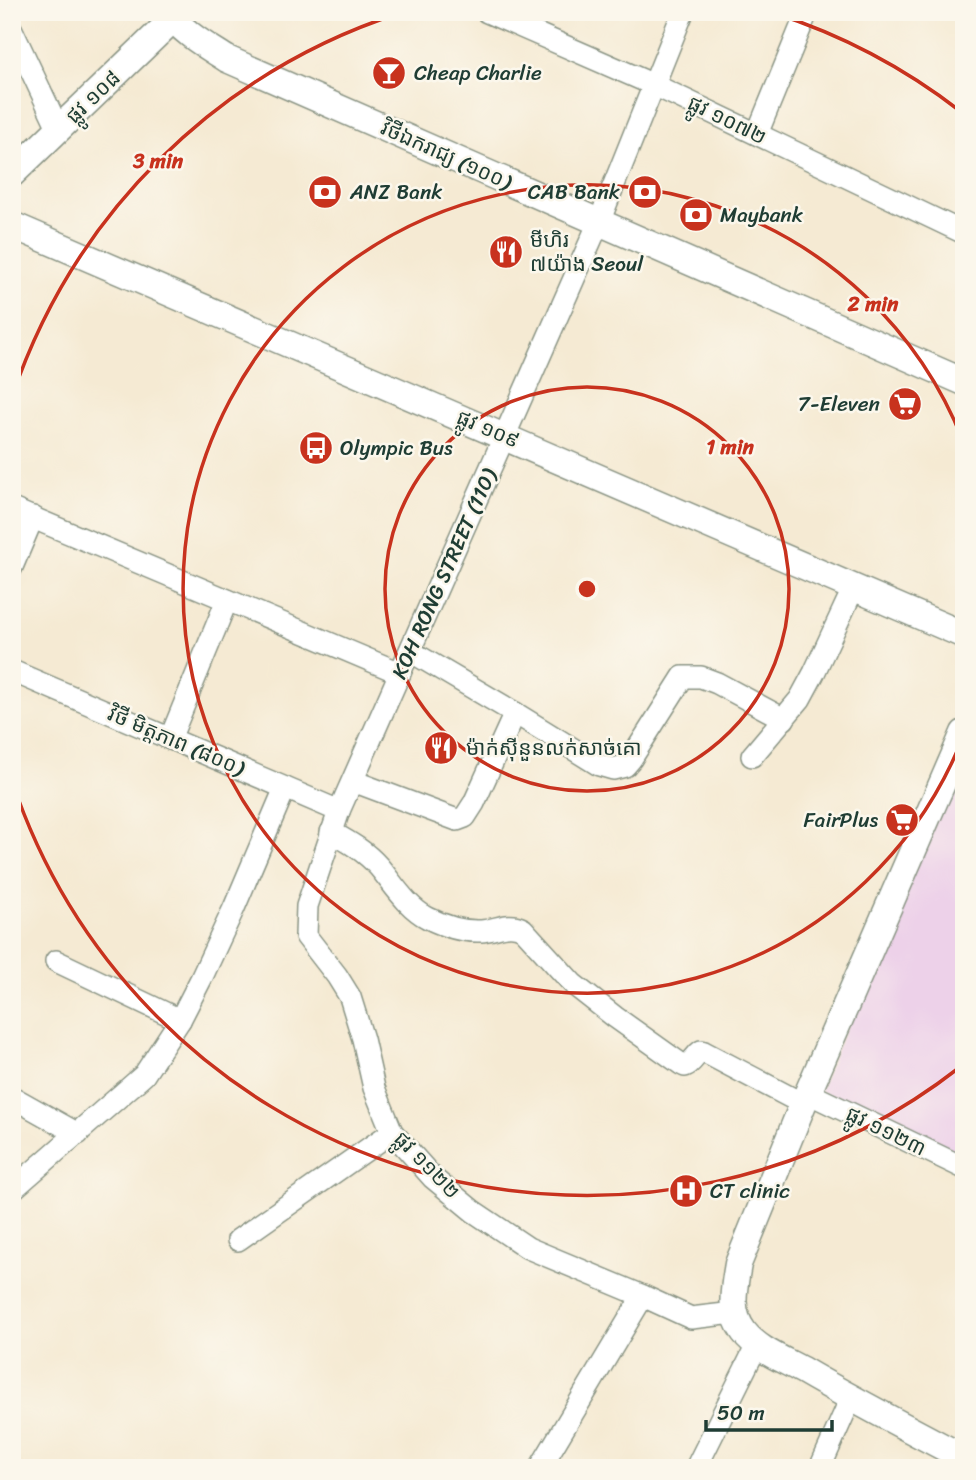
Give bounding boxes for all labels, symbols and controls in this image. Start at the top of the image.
bar icon: Cheap Charlie [370,54,408,92]
place label: Cheap Charlie [414,54,542,92]
street label: ផ្លូវ ១០៨ [56,61,130,134]
street label: ផ្លូវ ១០៧២ [681,84,773,156]
street label: វិថីឯករាជ្យ (១០០) [374,109,519,201]
text: 3 min [132,142,184,180]
bank icon: ANZ Bank [306,173,344,211]
place label: ANZ Bank [349,173,442,211]
place label: CAB Bank [528,173,620,211]
bank icon: CAB Bank [626,173,664,211]
bank icon: Maybank [677,196,715,234]
place label: Maybank [720,196,804,234]
place label: មីហិរ ៧យ៉ាង Seoul [530,221,644,283]
restaurant icon: មីហិរ ៧យ៉ាង Seoul [487,233,525,271]
text: 2 min [847,285,899,323]
place label: 7-Eleven [798,385,880,423]
supermarket icon: 7-Eleven [886,385,924,423]
street label: ផ្លូវ ១០៩ [450,399,526,460]
text: 1 min [706,428,755,466]
bus stop icon: Olympic Bus [297,429,335,467]
place label: Olympic Bus [340,429,453,467]
street label: KOH RONG STREET (110) [380,461,508,685]
centre of rings [575,577,599,601]
street label: វិថី មិត្តភាព (៨០០) [101,695,252,787]
restaurant icon: ម៉ាក់សុីនួនលក់សាច់គោ [422,729,460,767]
place label: ម៉ាក់សុីនួនលក់សាច់គោ [466,729,642,767]
place label: FairPlus [803,801,878,839]
supermarket icon: FairPlus [883,801,921,839]
street label: ផ្លូវ ១១២៣ [839,1095,933,1167]
street label: ផ្លូវ ១១២២ [384,1122,470,1209]
hospital icon: CT clinic [667,1172,705,1210]
place label: CT clinic [710,1172,790,1210]
scale bar [706,1389,832,1433]
text: 50 m [717,1394,765,1432]

